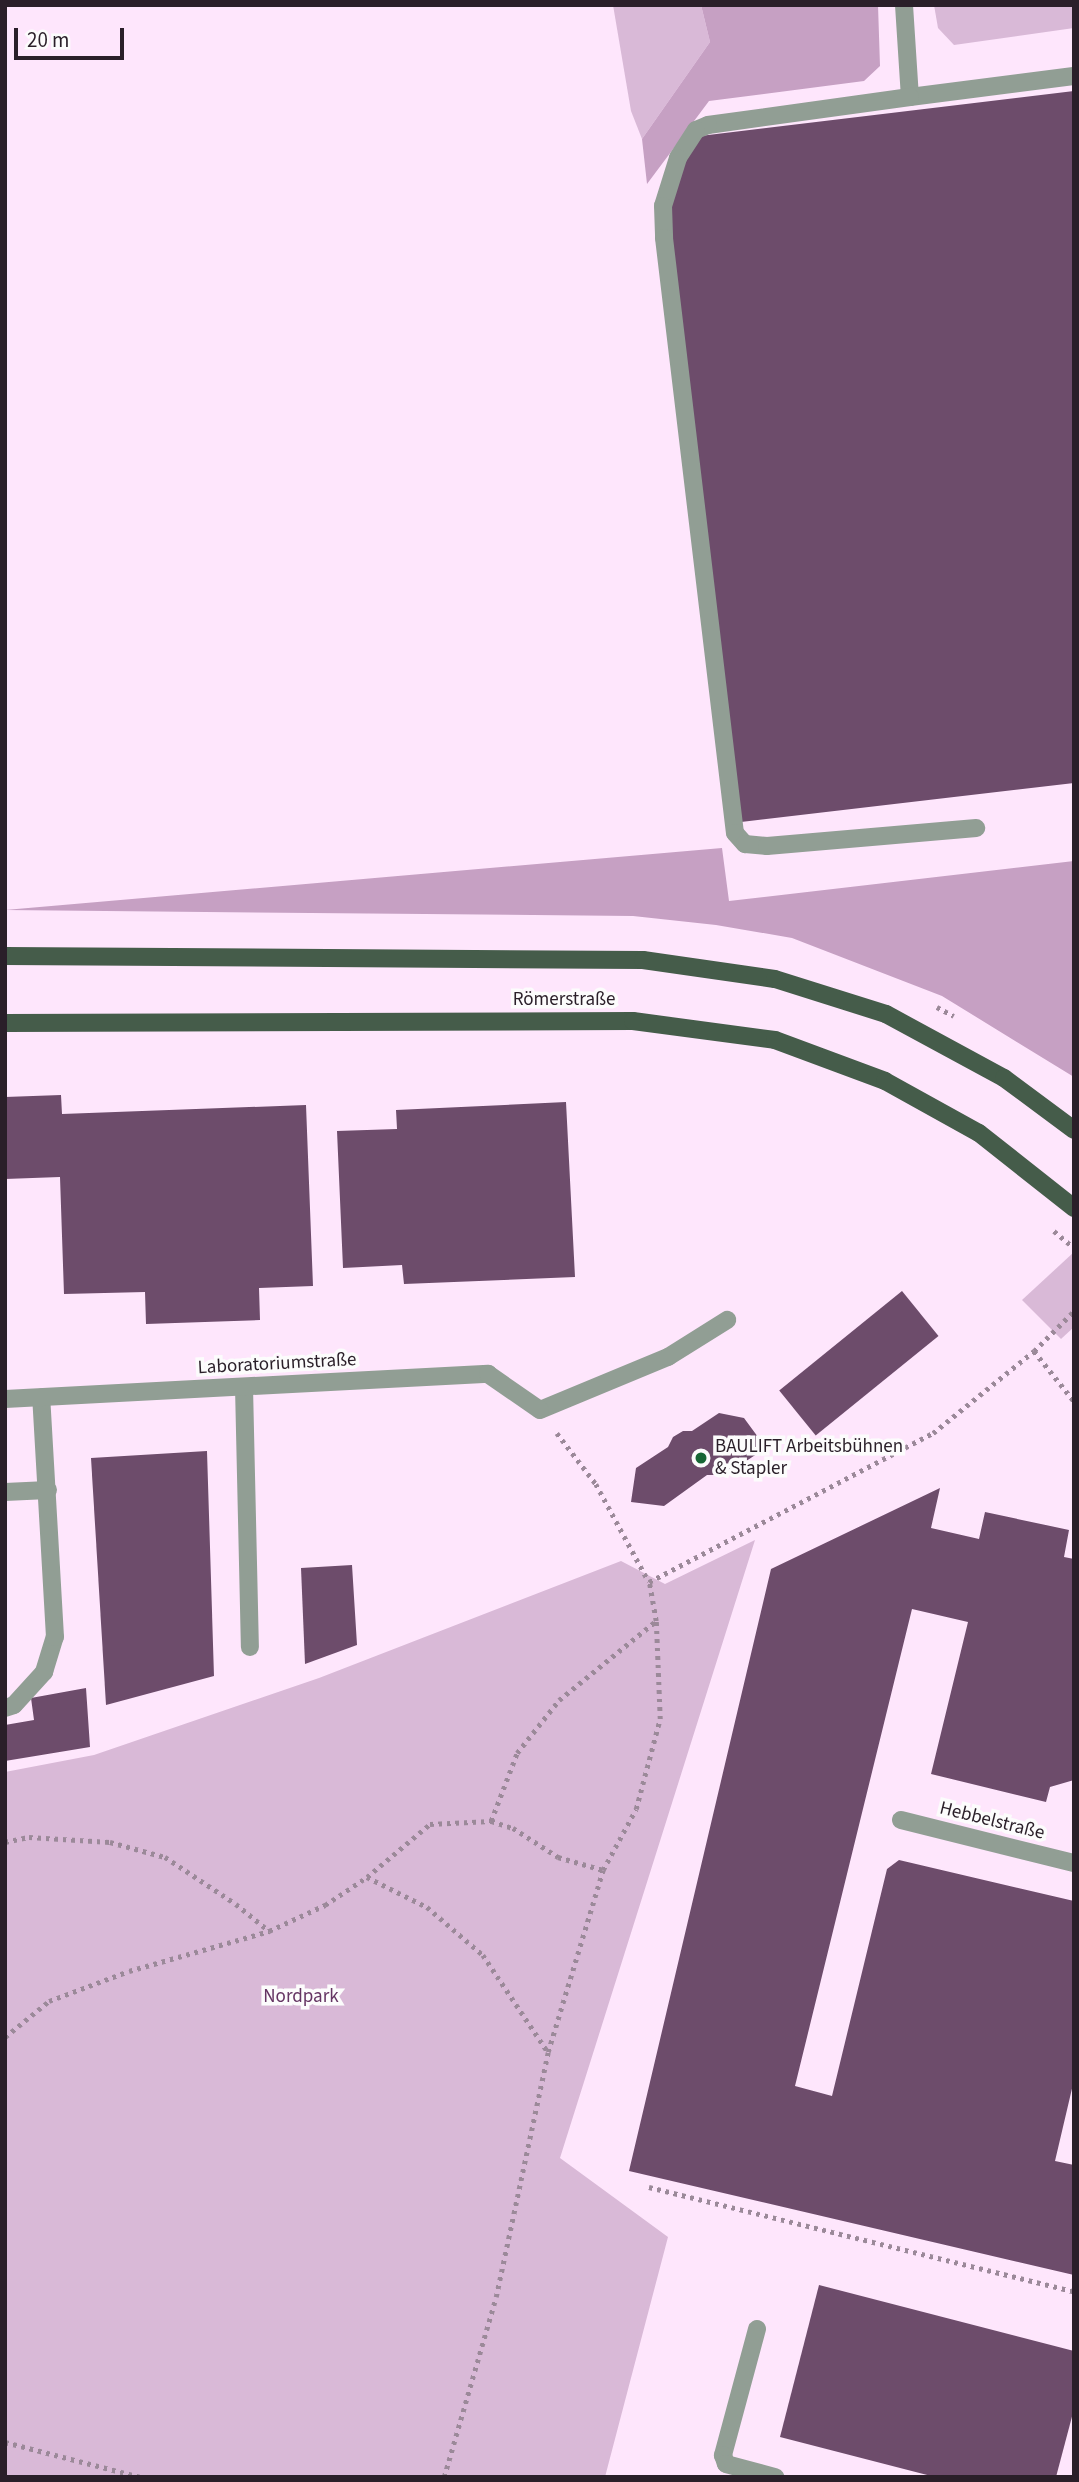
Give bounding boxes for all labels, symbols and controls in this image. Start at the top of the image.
scale bar [18,14,128,58]
text: 20 m [27,25,69,55]
street label: Römerstraße [513,989,615,1011]
street label: Laboratoriumstraße [197,1348,357,1380]
place label: BAULIFT Arbeitsbühnen & Stapler [715,1436,903,1480]
marker: BAULIFT Arbeitsbühnen & Stapler [693,1450,709,1466]
street label: Hebbelstraße [937,1797,1047,1845]
park label: Nordpark [263,1986,339,2008]

